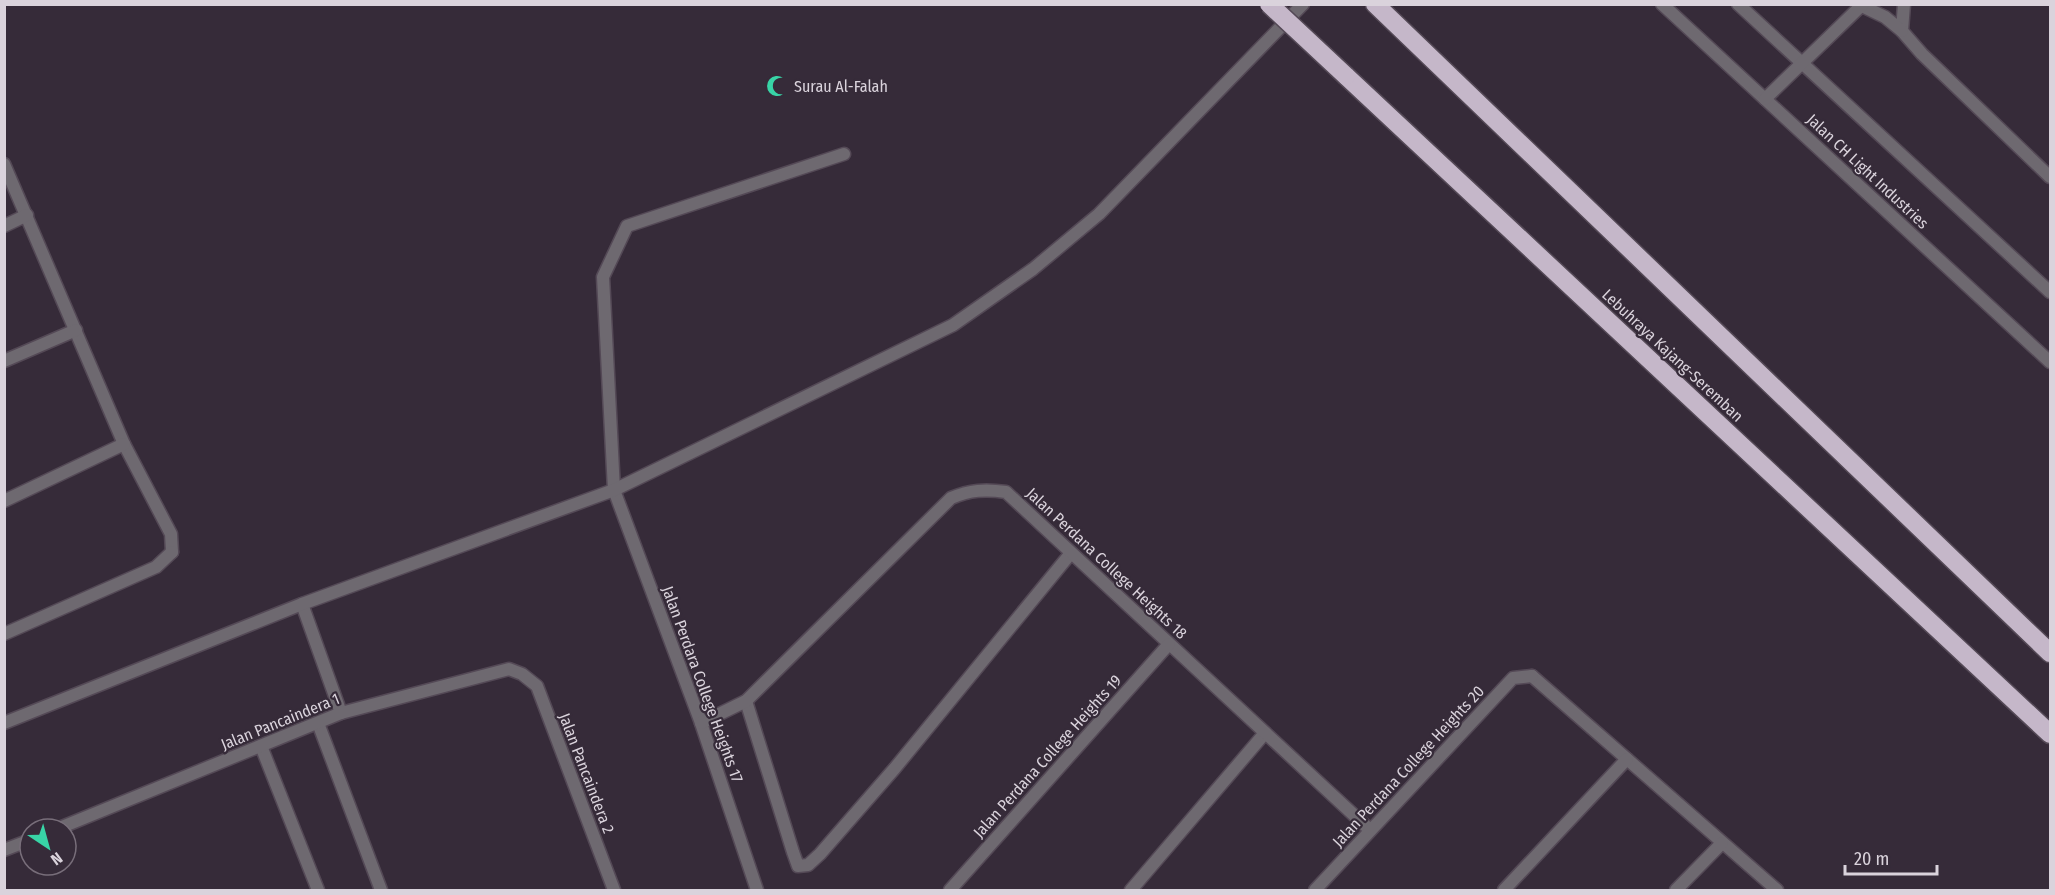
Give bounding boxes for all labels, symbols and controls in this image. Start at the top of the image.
mosque icon: Surau Al-Falah [765,74,789,98]
place label: Surau Al-Falah [794,77,888,96]
street label: Jalan CH Light Industries [1803,110,1933,233]
street label: Lebuhraya Kajang-Seremban [1598,285,1747,426]
street label: Jalan Perdana College Heights 18 [1022,484,1191,643]
street label: Jalan Perdara College Heights 17 [658,583,747,786]
street label: Jalan Perdana College Heights 19 [969,671,1126,842]
street label: Jalan Perdana College Heights 20 [1329,682,1488,851]
street label: Jalan Pancaindera 1 [218,689,342,754]
street label: Jalan Pancaindera 2 [555,710,618,836]
north arrow [18,817,78,877]
scale bar [1845,838,1936,876]
text: N [47,848,66,869]
text: 20 m [1854,848,1889,870]

